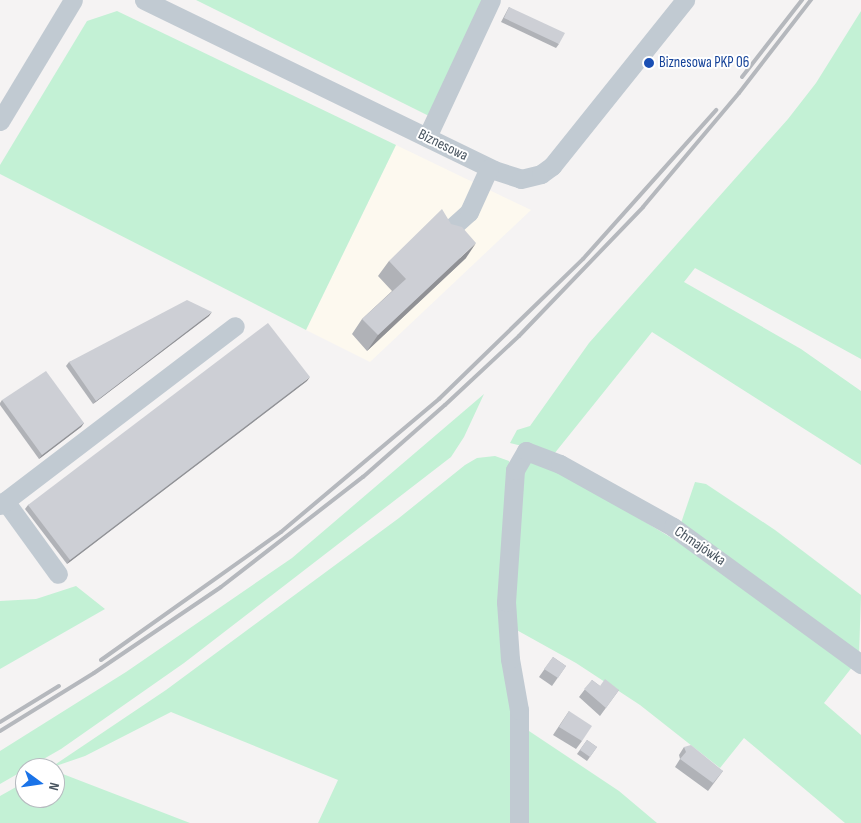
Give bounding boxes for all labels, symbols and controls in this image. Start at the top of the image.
place label: Biznesowa PKP 06 [659,54,749,72]
marker: Biznesowa PKP 06 [643,57,655,69]
street label: Biznesowa [415,125,471,165]
street label: Chmajówka [671,522,729,570]
north arrow [15,758,65,808]
text: N [45,781,63,792]

